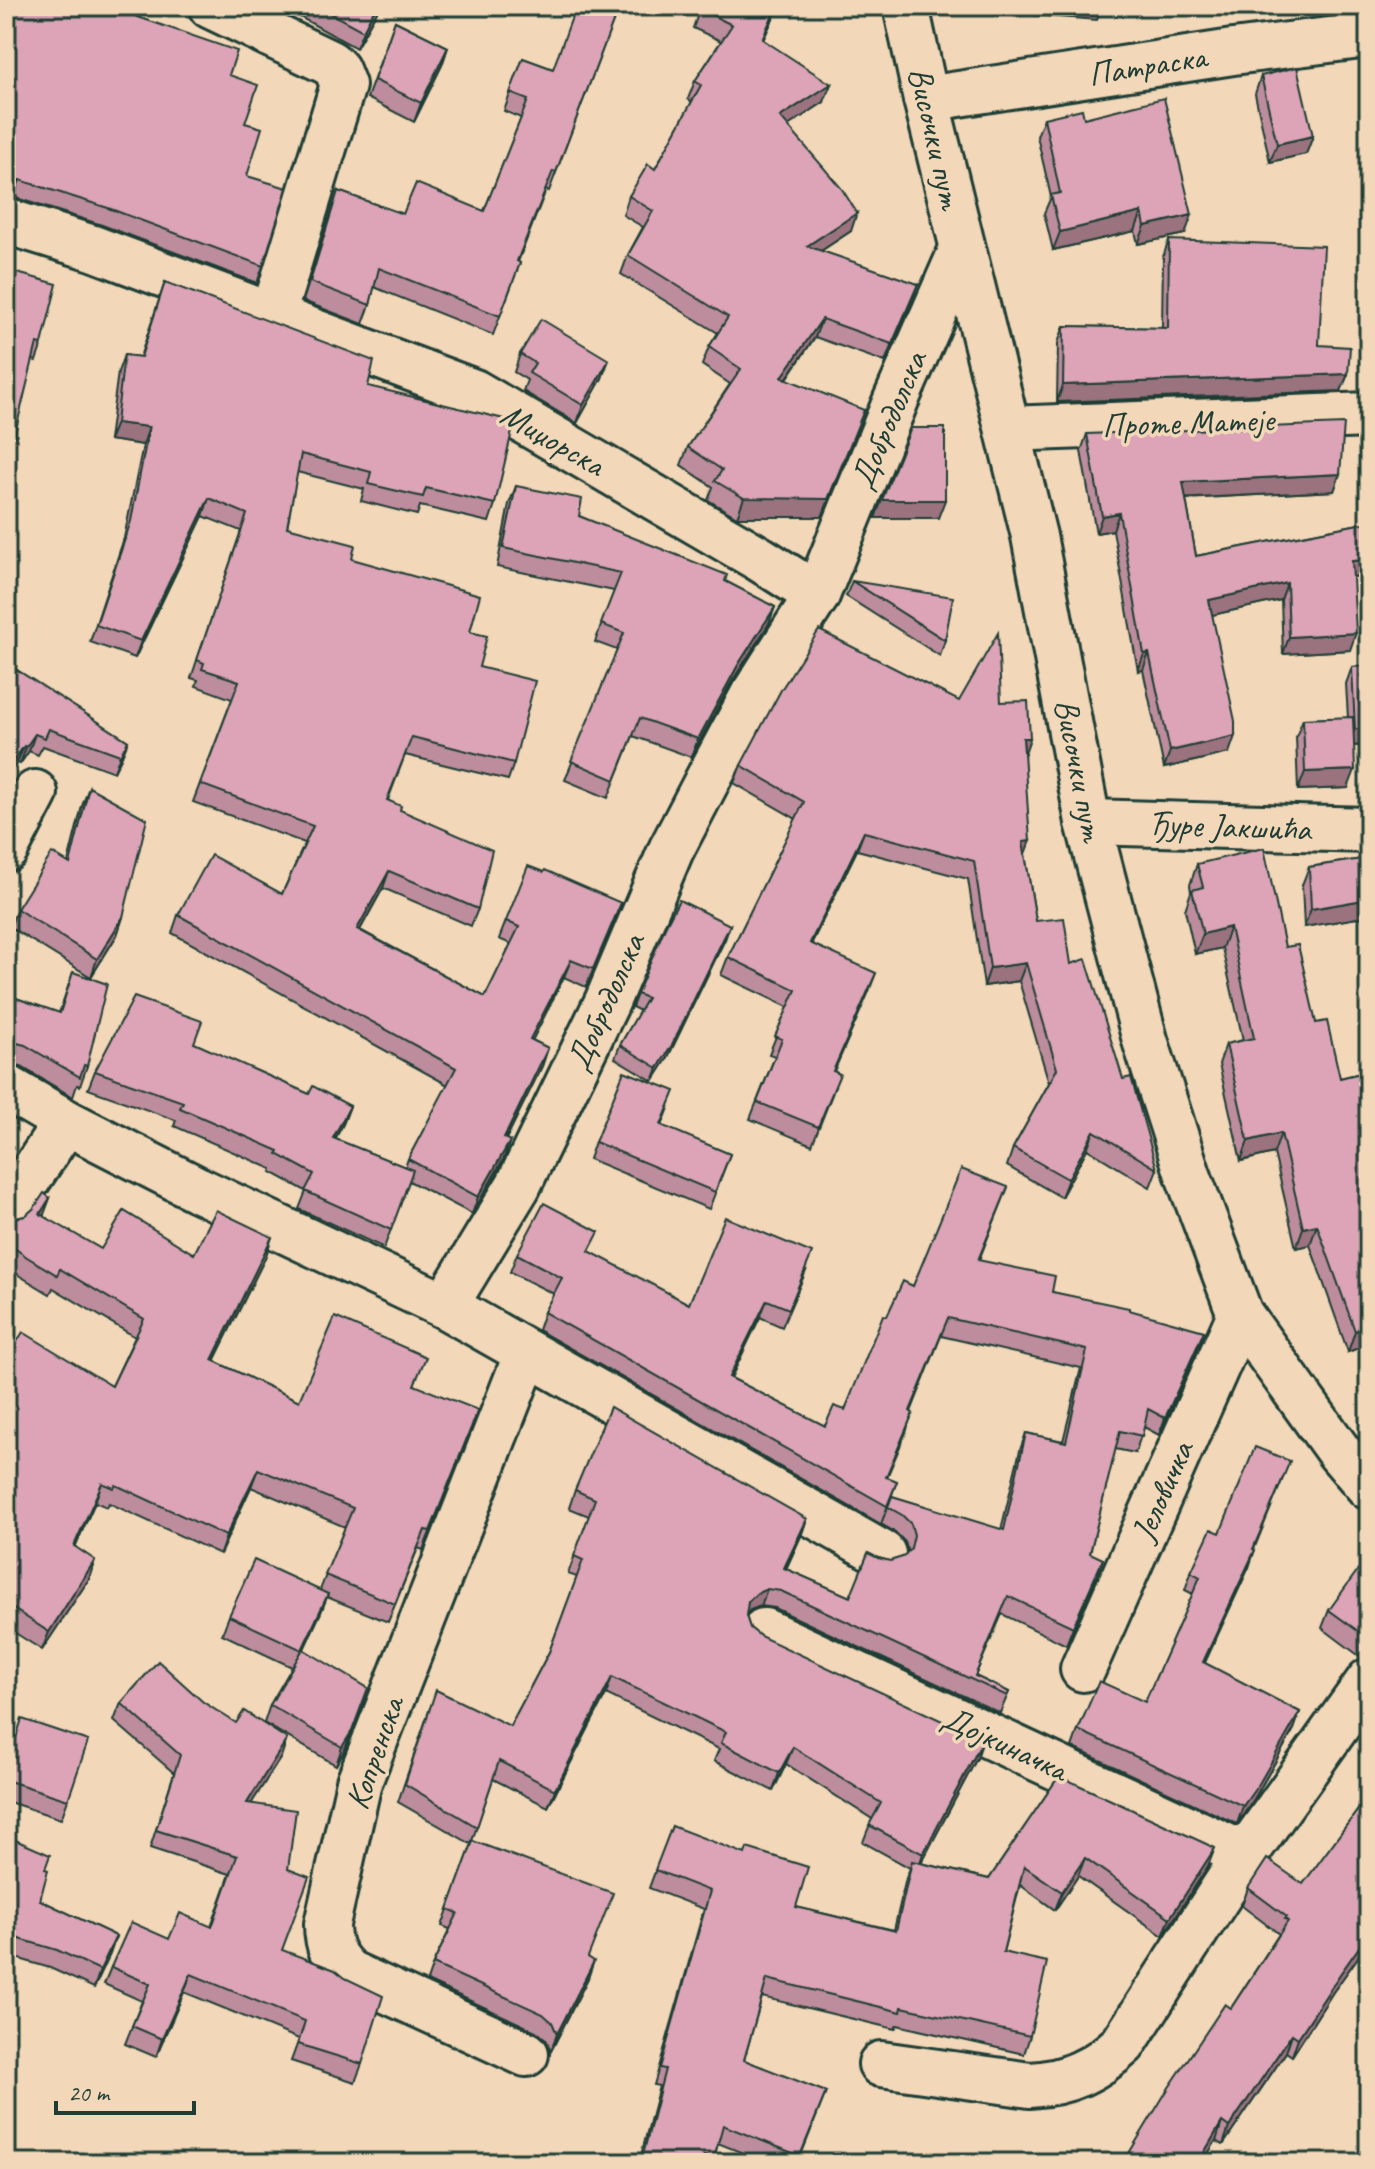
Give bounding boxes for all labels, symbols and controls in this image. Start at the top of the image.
street label: Патраска [1085,34,1212,95]
street label: Височки пут [899,63,974,215]
street label: Добродолска [840,343,937,495]
street label: Миџорска [494,392,614,487]
street label: Проте Матеје [1101,397,1278,446]
street label: Височки пут [1045,695,1115,847]
street label: Ђуре Јакшића [1146,802,1314,850]
street label: Добродолска [556,925,655,1077]
street label: Јеловичка [1120,1432,1204,1549]
street label: Копренска [335,1688,414,1815]
street label: Дојкиначка [936,1695,1077,1792]
scale bar [56,2065,194,2115]
text: 20 m [68,2078,111,2108]

